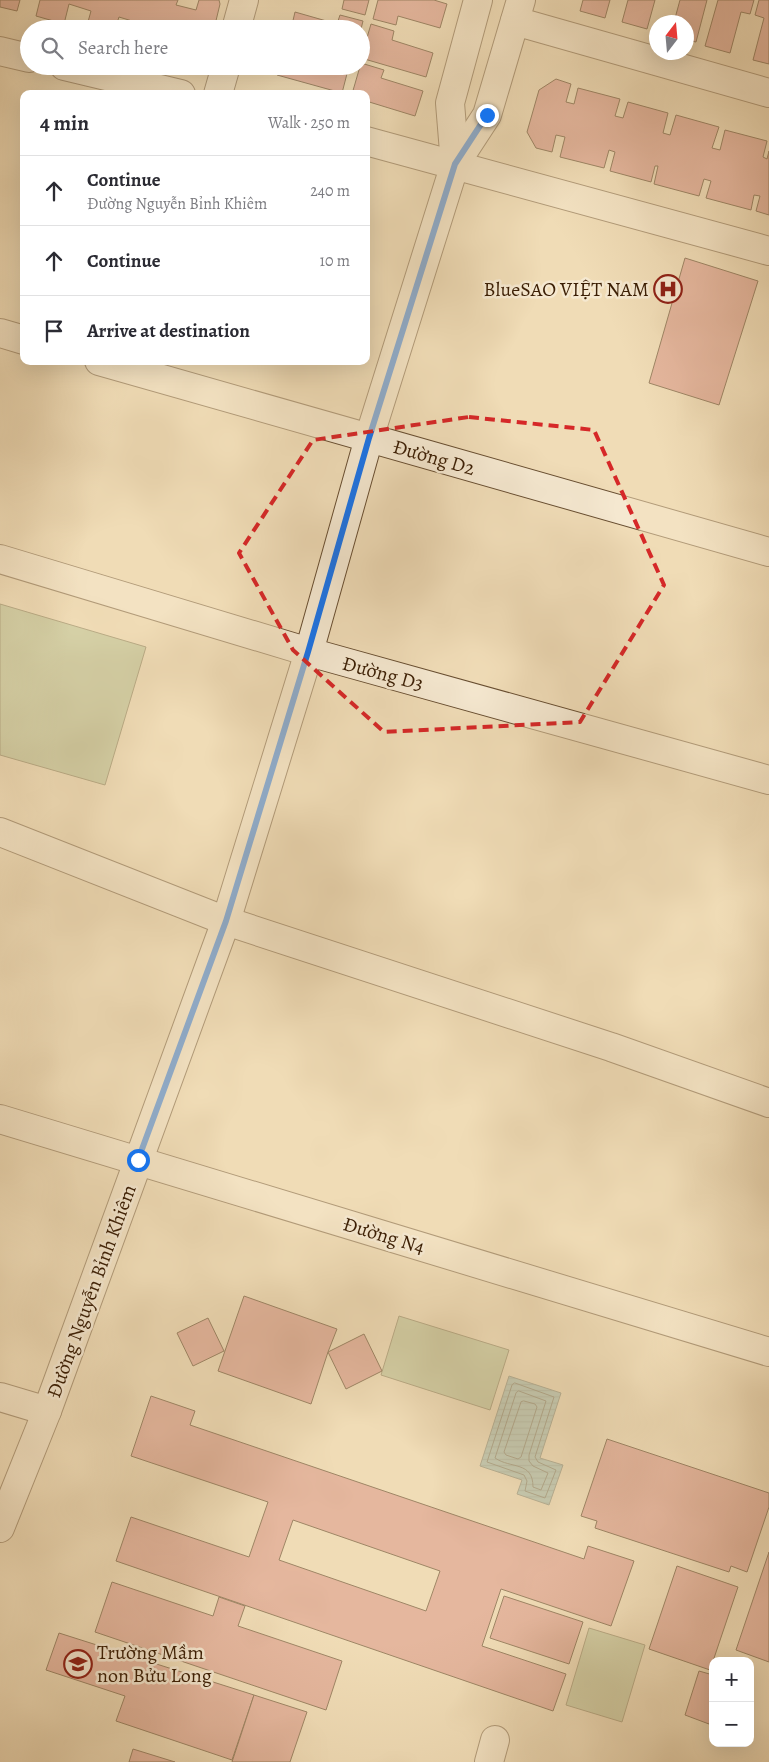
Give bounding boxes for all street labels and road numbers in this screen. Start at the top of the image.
street label: Đường D2 [390,433,479,482]
street label: Đường D3 [339,650,426,697]
street label: Đường Nguyễn Bỉnh Khiêm [40,1180,143,1402]
street label: Đường N4 [340,1210,428,1261]

